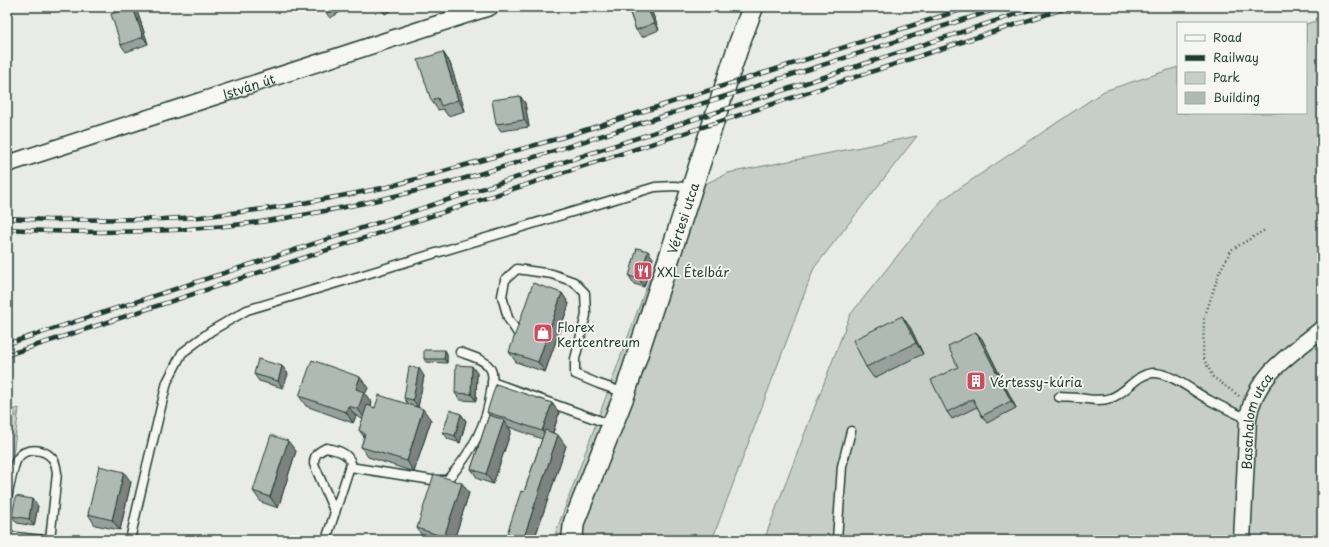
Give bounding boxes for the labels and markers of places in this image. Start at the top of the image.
restaurant icon: XXL Ételbár [632,260,654,282]
place label: XXL Ételbár [657,262,729,281]
place label: Florex Kertcentreum [557,317,640,351]
shop icon: Florex Kertcentreum [532,322,554,344]
building icon: Vértessy-kúria [965,370,987,392]
place label: Vértessy-kúria [990,372,1083,391]

